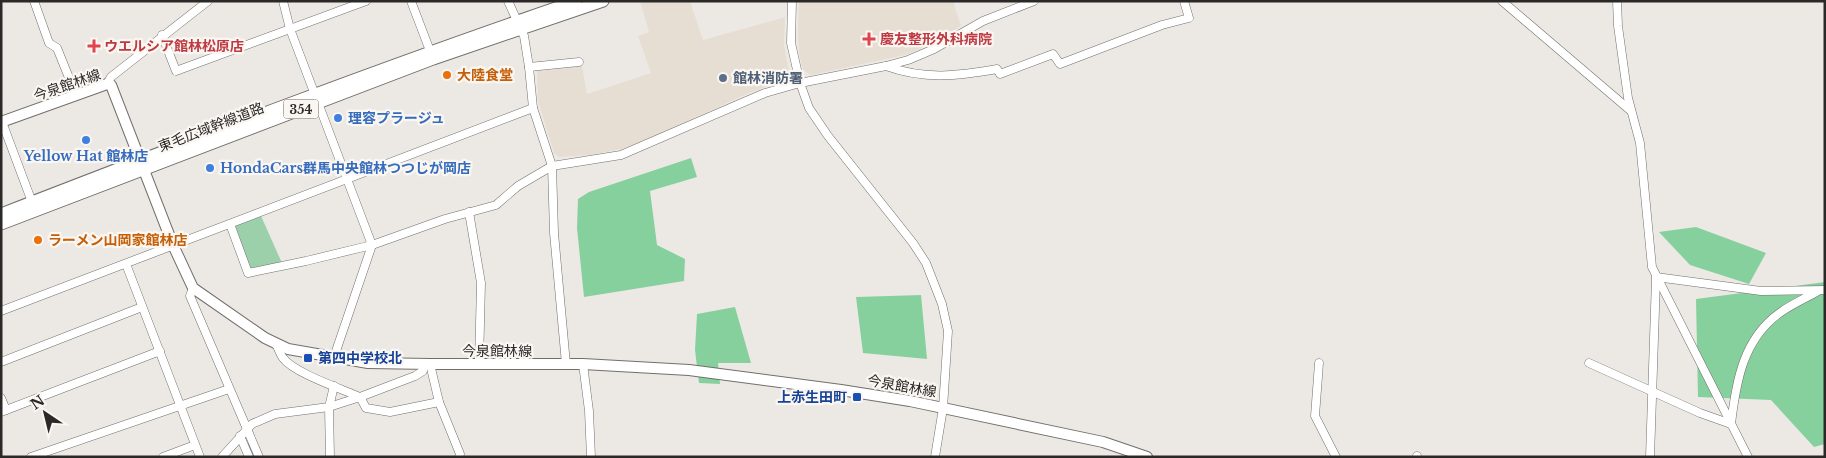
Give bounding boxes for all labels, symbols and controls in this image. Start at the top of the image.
place label: 慶友整形外科病院 [880,30,992,48]
marker: 慶友整形外科病院 [862,32,876,46]
place label: ウエルシア館林松原店 [104,37,244,55]
marker: ウエルシア館林松原店 [88,40,100,52]
street label: 今泉館林線 [31,65,103,105]
place label: 大陸食堂 [457,66,513,84]
marker: 大陸食堂 [441,69,453,81]
place label: 館林消防署 [733,69,803,87]
marker: 館林消防署 [717,72,729,84]
street label: 東毛広域幹線道路 [155,99,267,155]
road number: 354 [284,100,318,118]
place label: 理容プラージュ [348,109,445,127]
marker: 理容プラージュ [332,112,344,124]
marker: Yellow Hat 館林店 [80,134,92,146]
place label: Yellow Hat 館林店 [23,147,148,165]
place label: HondaCars群馬中央館林つつじが岡店 [220,159,471,177]
marker: HondaCars群馬中央館林つつじが岡店 [204,162,216,174]
place label: ラーメン山岡家館林店 [48,231,187,249]
marker: ラーメン山岡家館林店 [32,234,44,246]
street label: 今泉館林線 [462,342,532,360]
place label: 第四中学校北 [318,349,402,367]
marker: 第四中学校北 [302,352,314,364]
street label: 今泉館林線 [866,371,938,401]
north arrow [20,388,70,438]
place label: 上赤生田町 [777,388,847,406]
text: N [27,391,48,414]
marker: 上赤生田町 [851,391,863,403]

